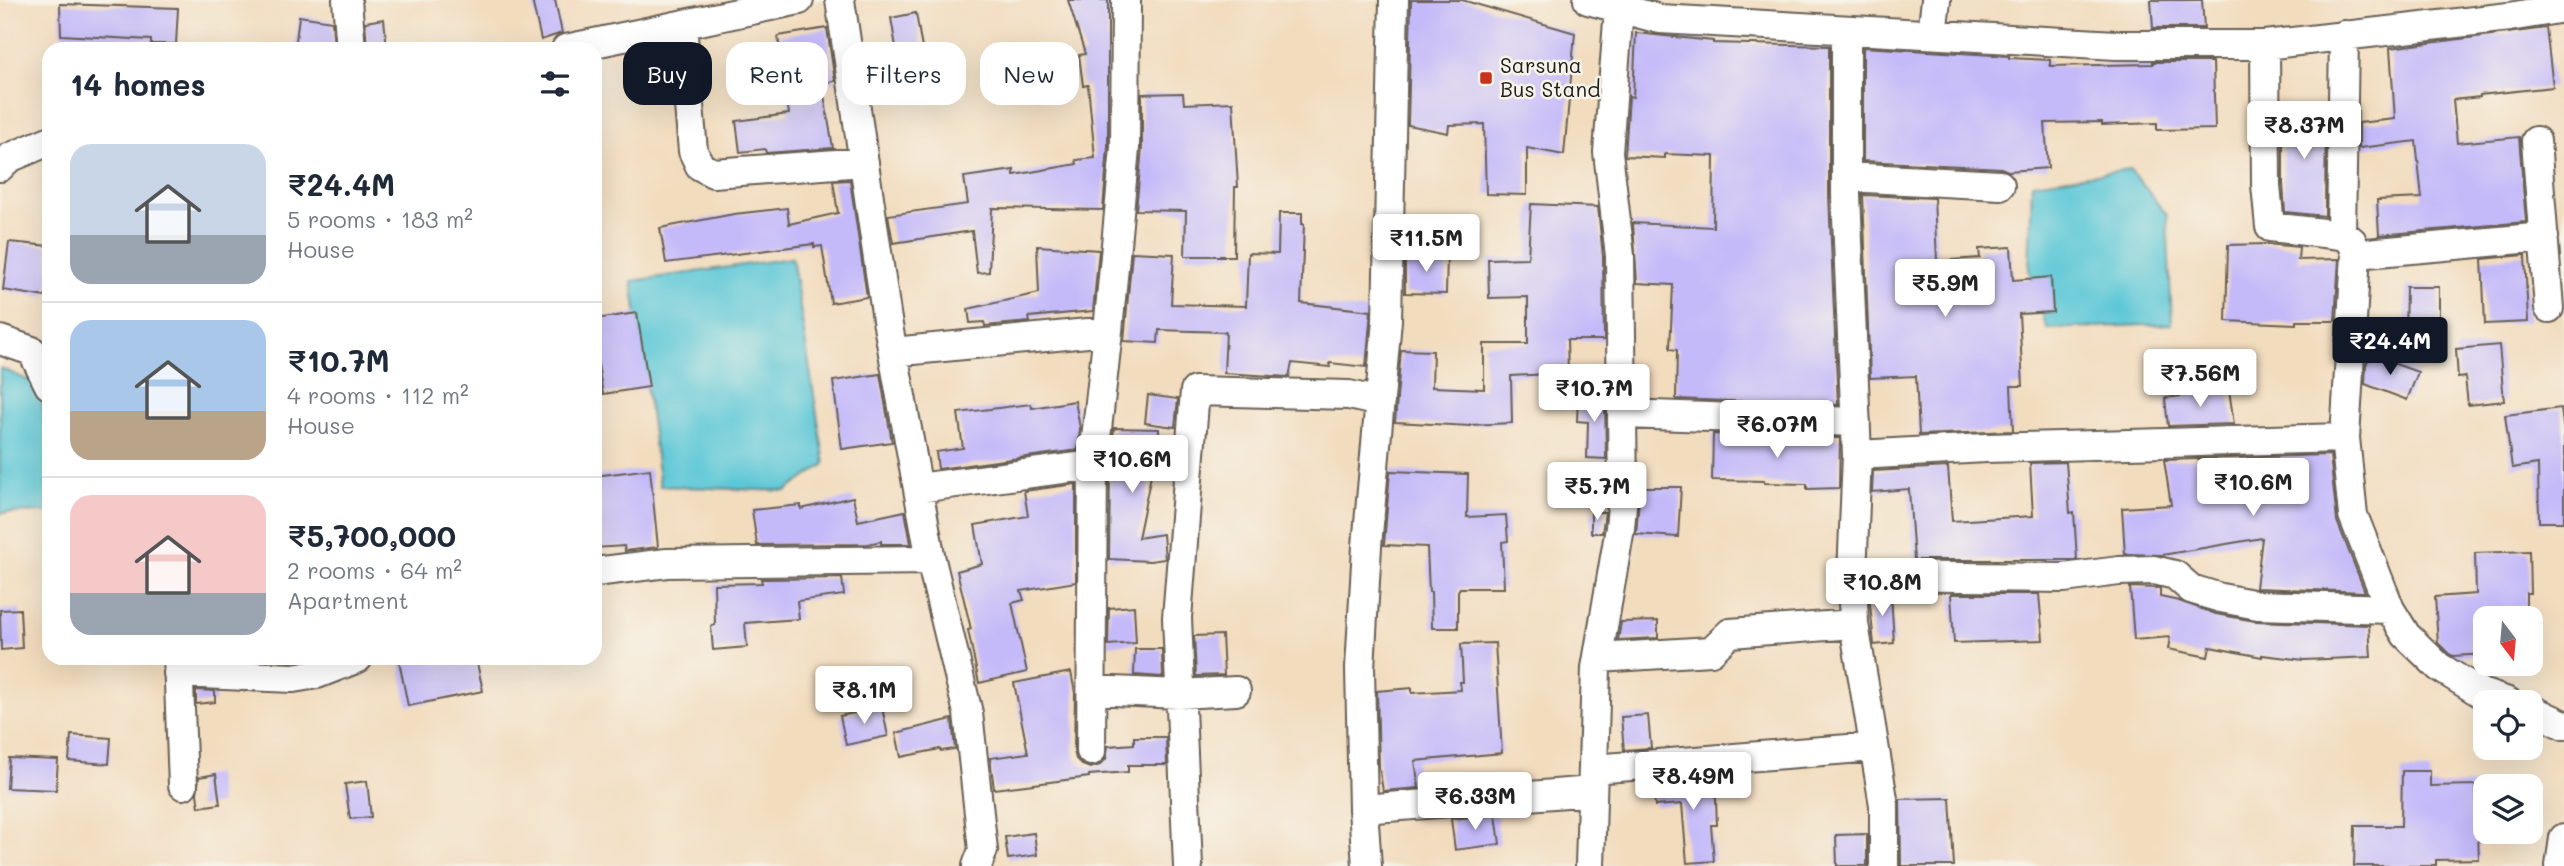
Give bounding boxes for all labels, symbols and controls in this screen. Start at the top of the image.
chip: Buy [623,42,712,105]
chip: Rent [726,42,828,105]
chip: Filters [842,42,966,105]
chip: New [980,42,1079,105]
place label: Sarsuna Bus Stand [1500,51,1601,102]
text: 14 homes [70,64,206,104]
icon: filters [536,65,574,103]
marker: Sarsuna Bus Stand [1478,70,1494,86]
pin: ₹8.37M [2247,102,2361,161]
text: ₹8.37M [2263,109,2345,139]
text: ₹24.4M [287,164,395,204]
icon: home [126,172,210,256]
text: 5 rooms · 183 m² [287,204,473,234]
pin: ₹11.5M [1369,215,1483,274]
text: ₹11.5M [1389,222,1463,252]
text: House [287,234,355,264]
pin: ₹5.9M [1896,260,1994,319]
text: ₹5.9M [1911,267,1979,297]
pin: ₹24.4M [2333,318,2447,377]
text: ₹24.4M [2349,325,2431,355]
text: ₹10.7M [287,340,390,380]
icon: home [126,348,210,432]
pin: ₹7.56M [2143,350,2257,409]
text: ₹7.56M [2159,357,2241,387]
pin: ₹10.7M [1537,364,1651,424]
text: ₹10.7M [1555,372,1633,402]
text: 4 rooms · 112 m² [287,380,469,410]
pin: ₹6.07M [1720,400,1834,460]
text: ₹6.07M [1736,408,1818,438]
text: House [287,410,355,440]
pin: ₹10.6M [1075,435,1189,495]
text: ₹10.6M [1092,443,1172,473]
pin: ₹10.6M [2196,458,2310,518]
pin: ₹5.7M [1548,462,1646,522]
text: ₹10.6M [2213,466,2293,496]
text: ₹5.7M [1563,470,1631,500]
text: ₹5,700,000 [287,515,456,555]
icon: home [126,523,210,607]
text: 2 rooms · 64 m² [287,555,462,585]
pin: ₹10.8M [1825,558,1939,618]
text: ₹10.8M [1842,566,1922,596]
text: Apartment [287,585,409,615]
north arrow [2473,606,2543,676]
map controls [2473,606,2543,844]
pin: ₹8.1M [815,666,913,726]
text: ₹8.1M [831,674,897,704]
button: locate [2473,690,2543,760]
pin: ₹8.49M [1636,752,1750,812]
text: ₹8.49M [1651,760,1735,790]
pin: ₹6.33M [1418,772,1532,832]
button: layers [2473,774,2543,844]
text: ₹6.33M [1434,780,1516,810]

